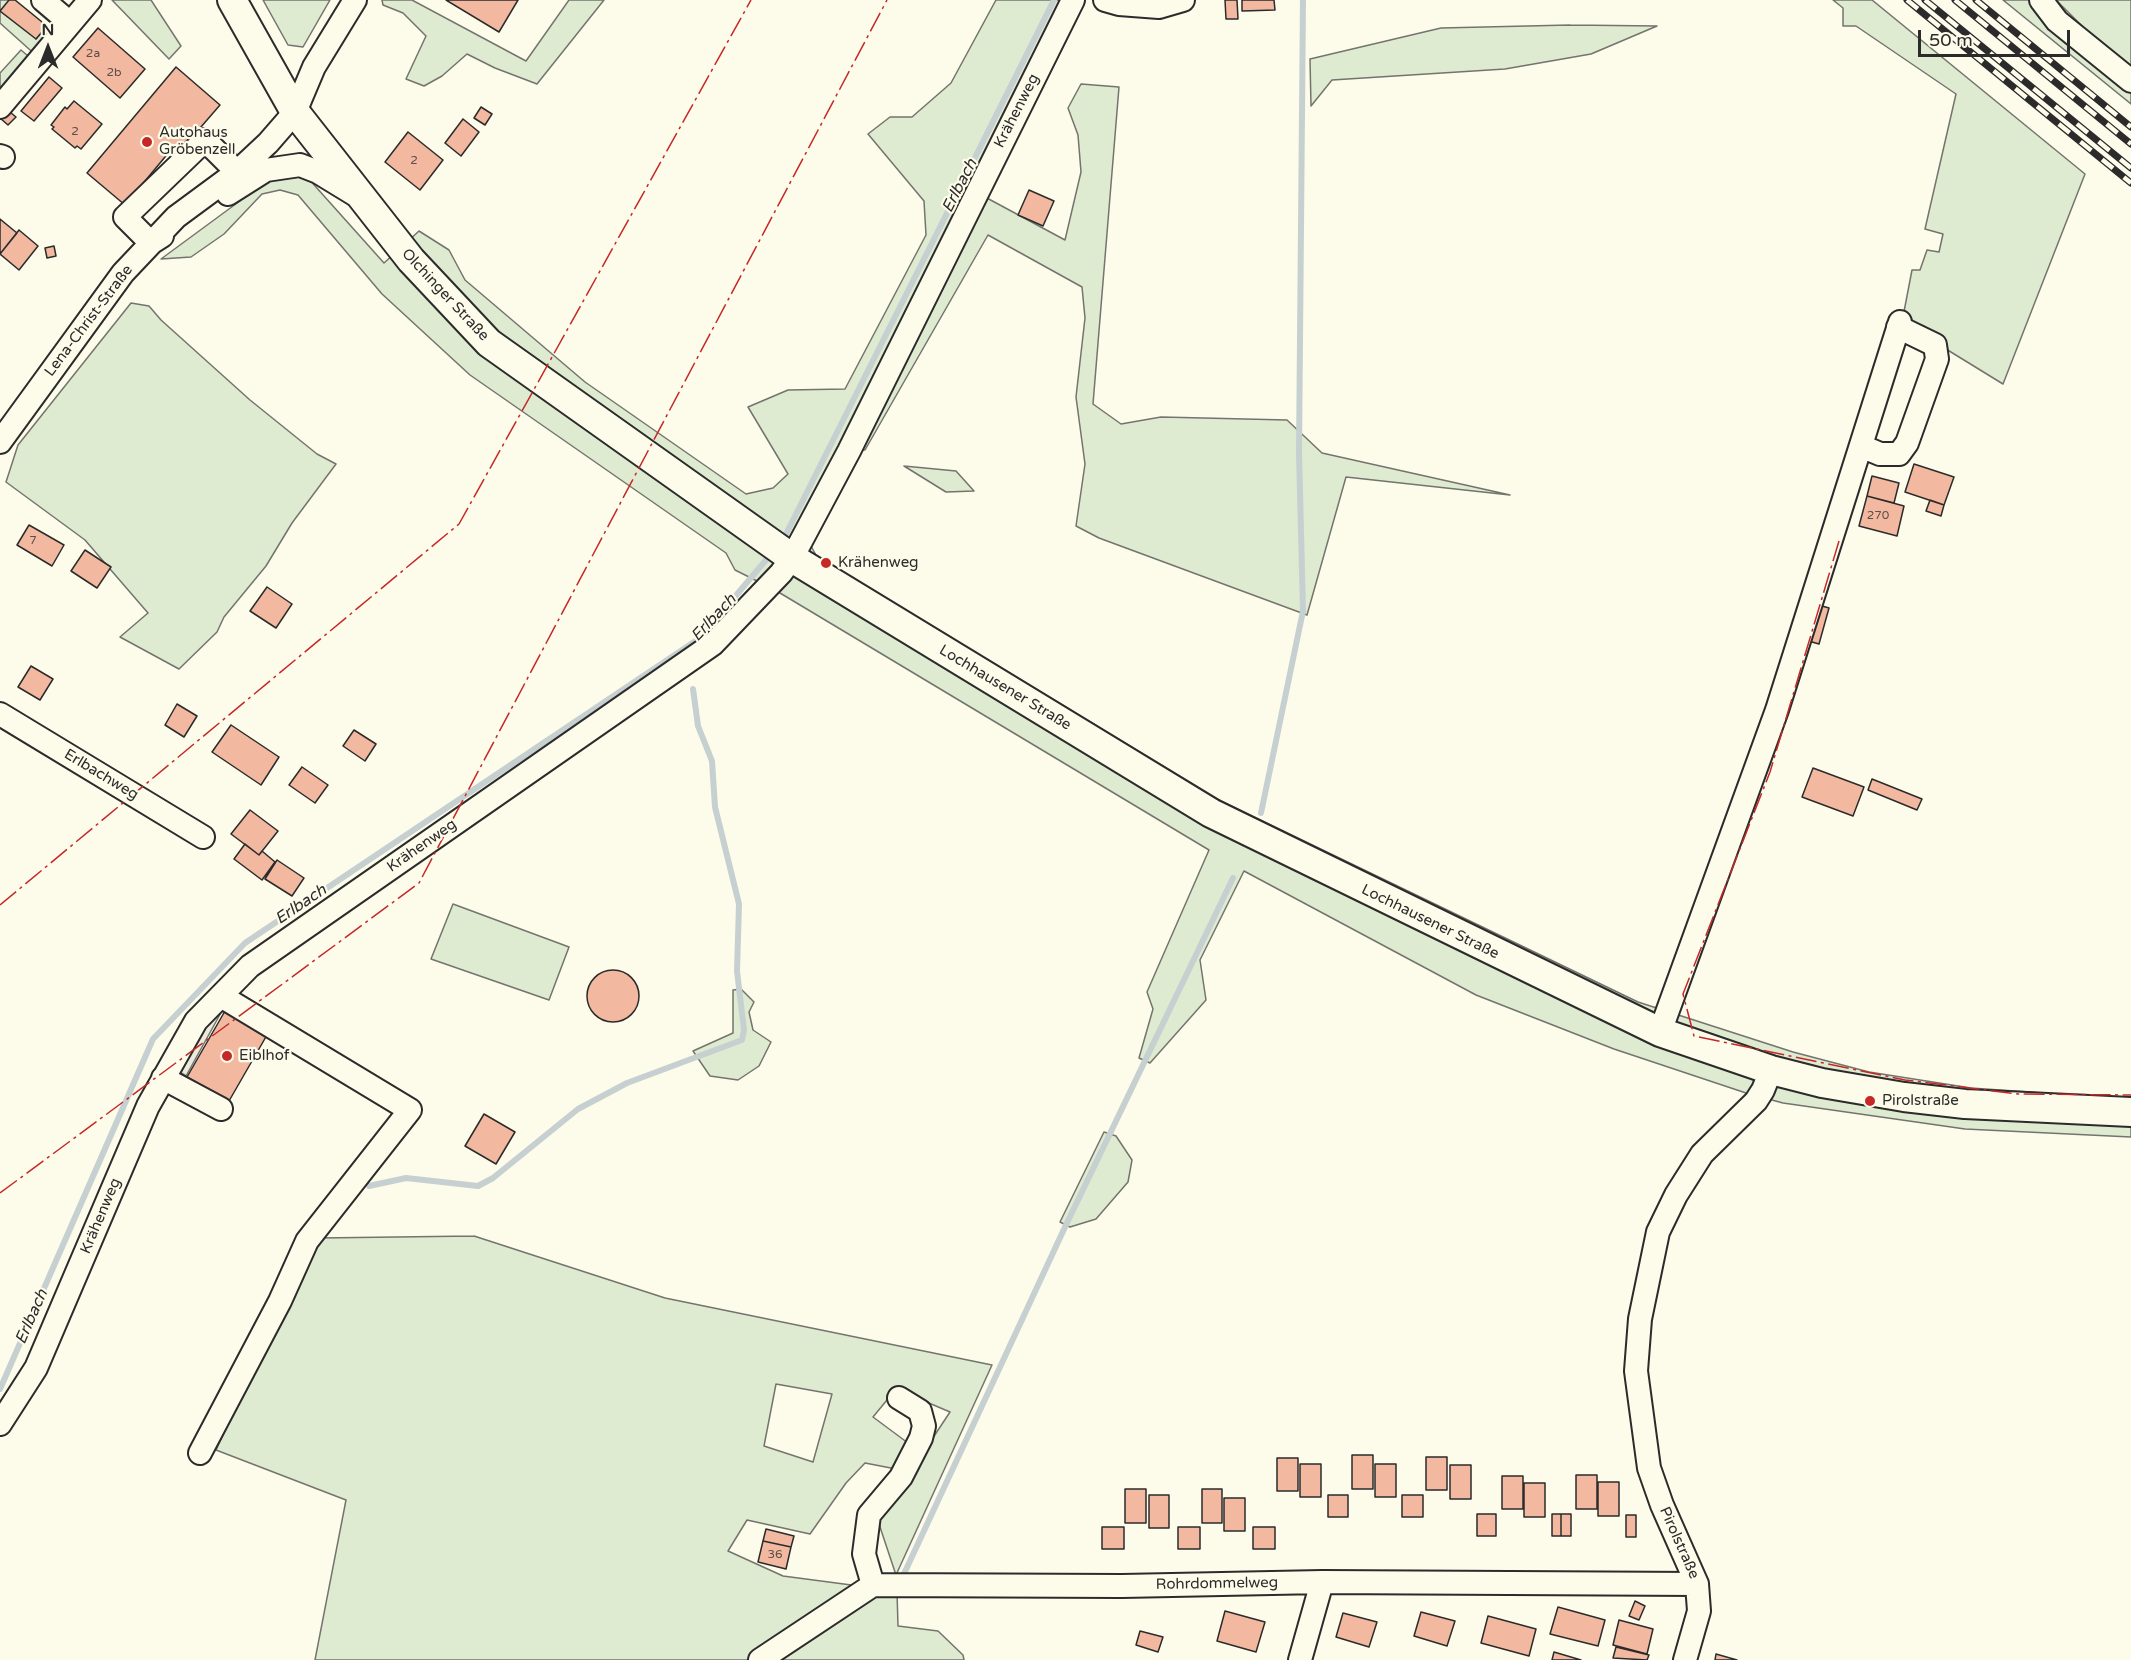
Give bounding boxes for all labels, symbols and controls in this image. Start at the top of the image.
north arrow [18,18,78,78]
scale bar [1921,18,2072,56]
text: N [42,20,54,40]
text: 50 m [1929,29,1973,51]
house number: 2a [86,47,100,61]
house number: 2b [106,66,122,80]
street label: Krähenweg [991,71,1043,151]
place label: Autohaus Gröbenzell [159,124,236,159]
house number: 2 [71,125,79,139]
marker: Autohaus Gröbenzell [140,135,154,149]
house number: 2 [410,154,418,168]
water label: Erlbach [938,156,982,216]
street label: Olchinger Straße [398,245,492,345]
street label: Lena-Christ-Straße [41,262,137,380]
house number: 270 [1867,509,1889,523]
house number: 7 [29,534,37,548]
place label: Krähenweg [838,554,919,572]
marker: Krähenweg [819,556,833,570]
water label: Erlbach [687,590,741,646]
street label: Lochhausener Straße [936,641,1074,735]
street label: Erlbachweg [61,746,141,804]
street label: Krähenweg [384,816,460,876]
water label: Erlbach [272,881,330,929]
street label: Lochhausener Straße [1358,881,1502,963]
place label: Eiblhof [239,1047,289,1065]
marker: Eiblhof [220,1049,234,1063]
place label: Pirolstraße [1882,1092,1959,1110]
marker: Pirolstraße [1863,1094,1877,1108]
street label: Krähenweg [77,1175,125,1257]
water label: Erlbach [12,1287,52,1347]
street label: Pirolstraße [1655,1504,1703,1582]
house number: 36 [767,1548,783,1562]
street label: Rohrdommelweg [1156,1574,1278,1594]

